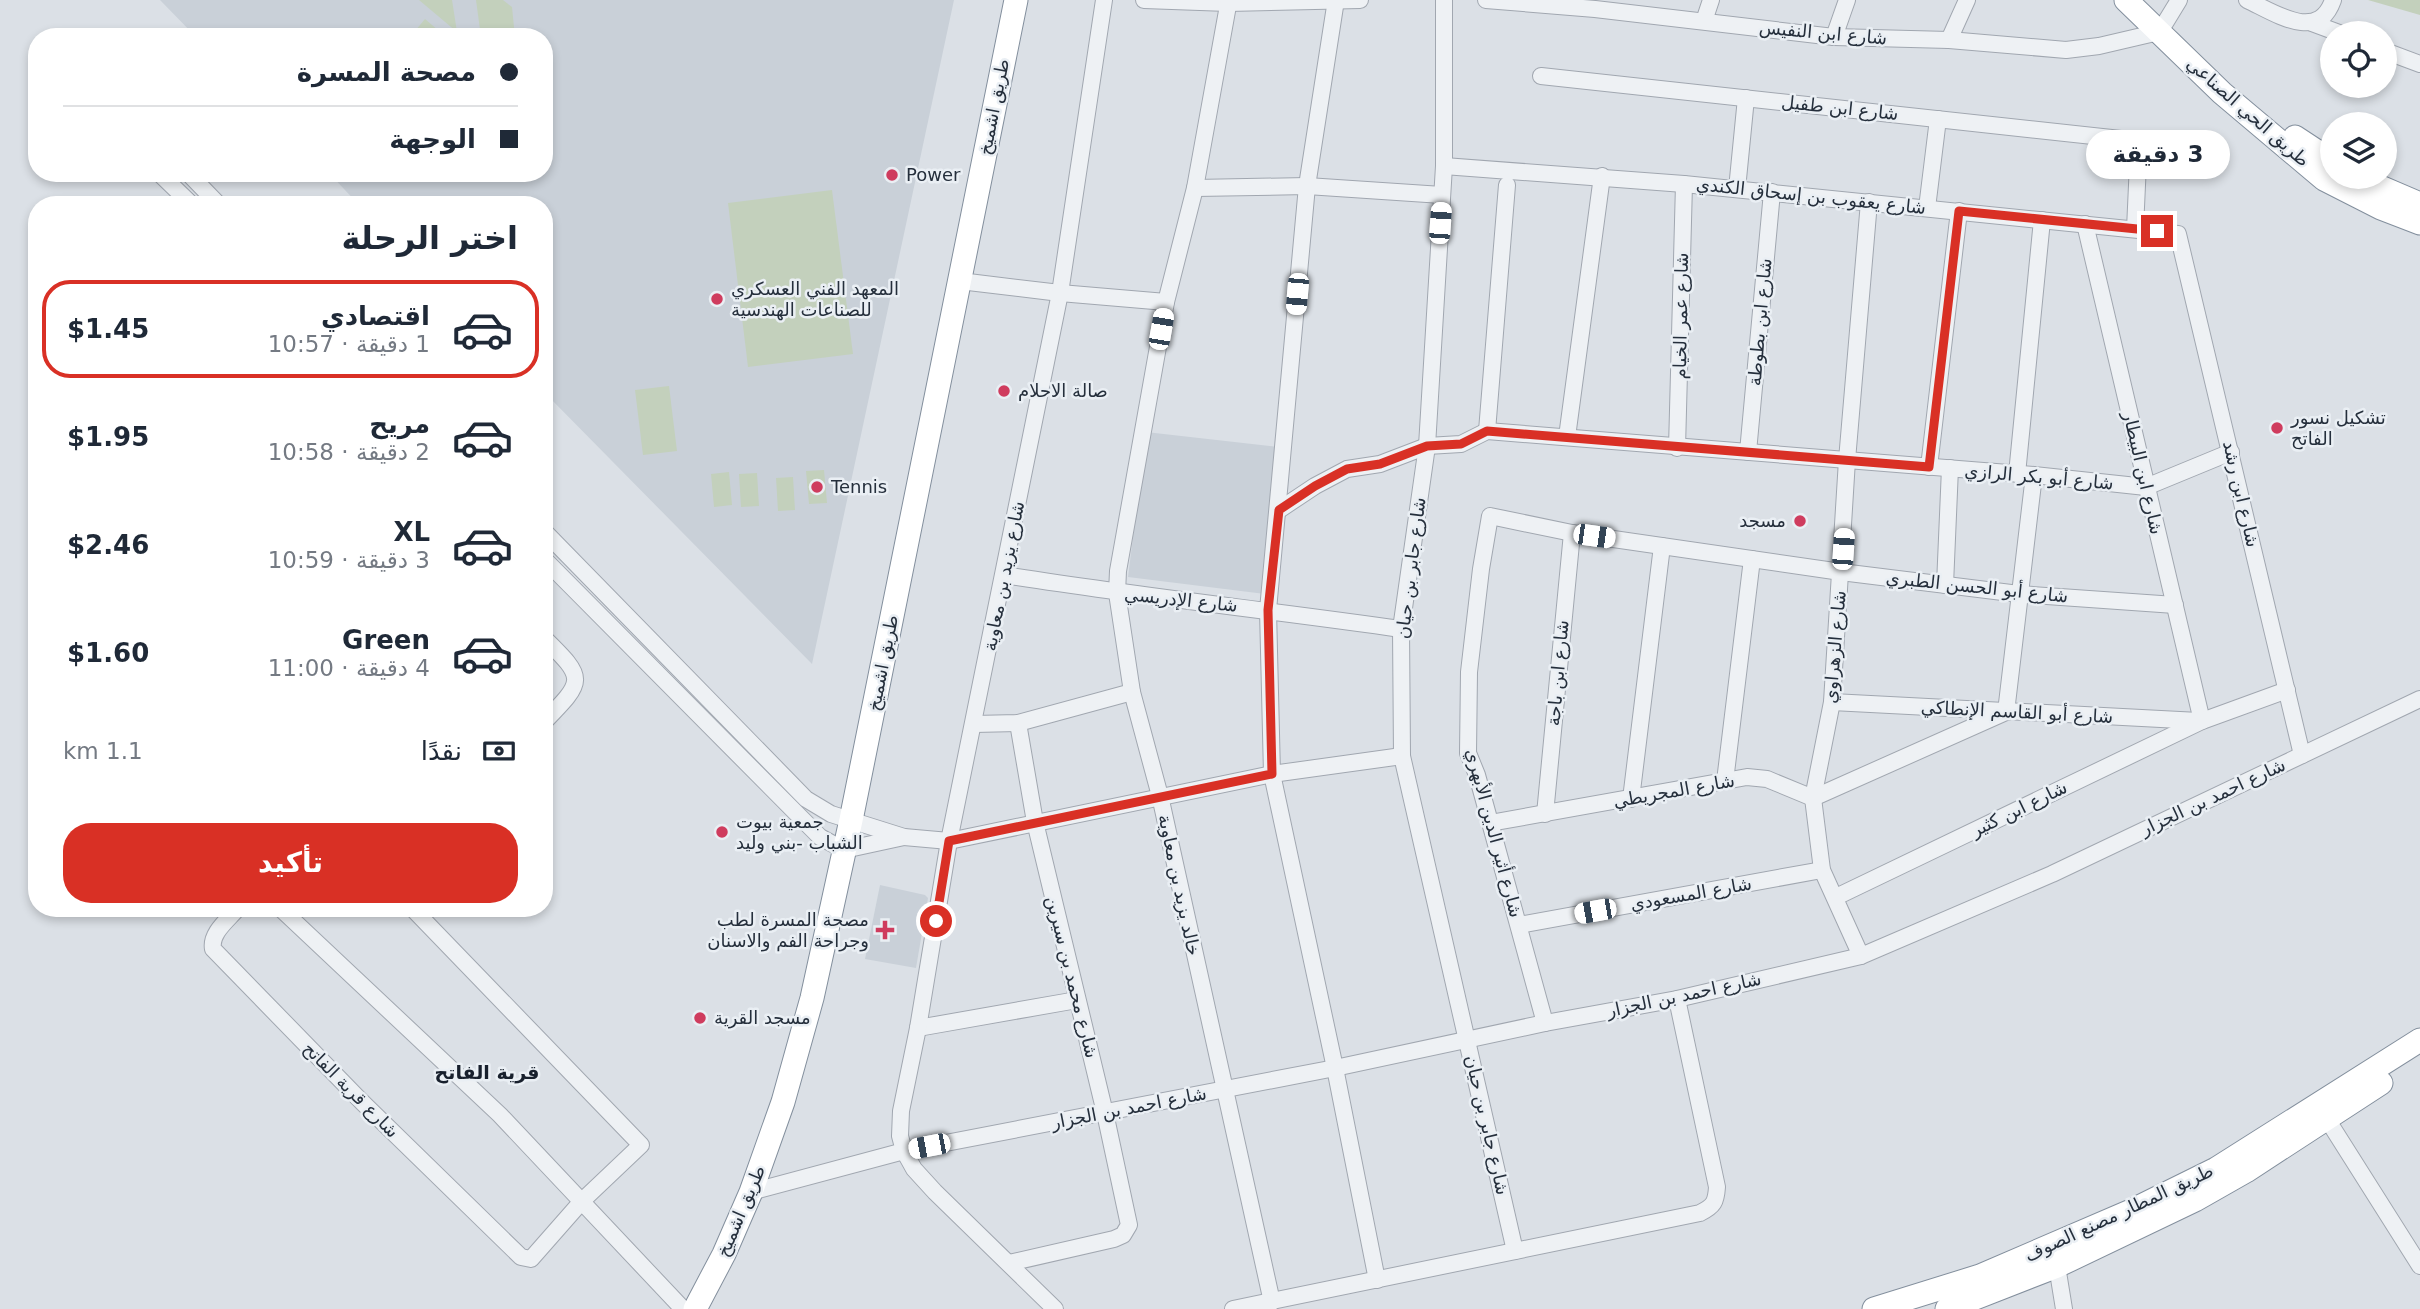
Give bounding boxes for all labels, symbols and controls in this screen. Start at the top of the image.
street label: شارع ابن النفيس [1758,16,1888,50]
map controls [2320,21,2397,189]
button: locate [2320,21,2397,98]
street label: طريق الحي الصناعي [2182,53,2314,171]
text: مصحة المسرة [297,57,476,87]
street label: طريق اشميخ [974,57,1014,157]
street label: شارع ابن طفيل [1780,91,1900,125]
button: layers [2320,112,2397,189]
text: الوجهة [389,124,476,154]
callout: 3 دقيقة [2085,130,2229,178]
text: 3 دقيقة [2113,141,2203,167]
place label: Power [906,164,961,185]
marker: Power [884,167,900,183]
street label: شارع يعقوب بن إسحاق الكندي [1695,173,1927,219]
car [1429,201,1452,245]
route end [2141,215,2173,247]
text: اختر الرحلة [341,219,518,257]
street label: شارع عمر الخيام [1669,252,1693,380]
street label: شارع ابن بطوطة [1743,257,1777,387]
car [1285,272,1310,316]
place label: المعهد الفني العسكري للصناعات الهندسية [731,278,899,321]
marker: المعهد الفني العسكري للصناعات الهندسية [709,291,725,307]
icon: car [451,298,514,361]
text: اقتصادي [321,301,430,331]
car [1148,306,1175,352]
text: $1.45 [67,314,149,344]
text: 1 دقيقة · 10:57 [268,331,430,357]
place label: صالة الاحلام [1018,380,1108,401]
marker: صالة الاحلام [996,383,1012,399]
icon: car [451,406,514,469]
place label: تشكيل نسور الفاتح [2290,407,2386,450]
street label: شارع ابن البيطار [2118,408,2168,537]
text: مريح [369,409,430,439]
marker: تشكيل نسور الفاتح [2269,420,2285,436]
text: $1.95 [67,422,149,452]
text: 2 دقيقة · 10:58 [268,439,430,465]
street label: شارع ابن رشد [2218,439,2264,549]
street label: شارع أبو بكر الرازي [1964,459,2115,494]
place label: Tennis [830,476,887,497]
marker: Tennis [809,479,825,495]
street label: شارع جابر بن حيان [1391,496,1431,640]
street label: شارع يزيد بن معاوية [979,499,1029,653]
place label: مسجد [1739,510,1786,531]
marker: مسجد [1792,513,1808,529]
icon: car [451,514,514,577]
text: XL [393,517,430,547]
car [1572,523,1617,549]
car [1832,527,1855,571]
text: $2.46 [67,530,149,560]
text: 3 دقيقة · 10:59 [268,547,430,573]
street label: شارع أبو الحسن الطبري [1885,565,2069,608]
street label: شارع الإدريسي [1123,583,1239,617]
street label: شارع الزهراوي [1819,590,1851,704]
street label: طريق اشميخ [863,613,903,713]
street label: شارع ابن باجة [1542,619,1574,727]
icon: car [451,622,514,685]
text: Green [342,625,430,655]
text: $1.60 [67,638,149,668]
text: 4 دقيقة · 11:00 [268,655,430,681]
street label: شارع أبو القاسم الإنطاكي [1920,695,2114,728]
icon: cash [480,732,518,770]
text: نقدًا [421,736,462,766]
text: 1.1 km [63,738,143,764]
street label: شارع أثير الدين الأبهري [1461,746,1528,920]
street label: شارع احمد بن الجزار [2136,754,2289,841]
street label: شارع المجريطي [1612,769,1736,813]
street label: شارع ابن كثير [1966,776,2071,842]
place label: جمعية بيوت الشباب -بني وليد [736,811,863,854]
street label: خالد يزيد بن معاوية [1153,812,1205,958]
button: تأكيد [63,823,518,903]
marker: جمعية بيوت الشباب -بني وليد [714,824,730,840]
street label: شارع المسعودي [1629,873,1753,915]
street label: شارع محمد بن سيرين [1041,894,1103,1060]
car [1573,897,1618,925]
route start [920,905,952,937]
place label: مصحة المسرة لطب وجراحة الفم والاسنان [707,909,869,952]
marker: مصحة المسرة لطب وجراحة الفم والاسنان [875,920,895,940]
street label: شارع احمد بن الجزار [1604,968,1763,1022]
place label: مسجد القرية [714,1007,811,1029]
marker: مسجد القرية [692,1010,708,1026]
street label: شارع قرية الفاتح [299,1038,403,1142]
street label: شارع جابر بن حيان [1460,1053,1514,1197]
district label: قرية الفاتح [435,1061,539,1084]
street label: شارع احمد بن الجزار [1049,1082,1208,1134]
car [907,1132,952,1160]
street label: طريق المطار مصنع الصوف [2021,1160,2217,1266]
street label: طريق اشميخ [712,1162,770,1260]

